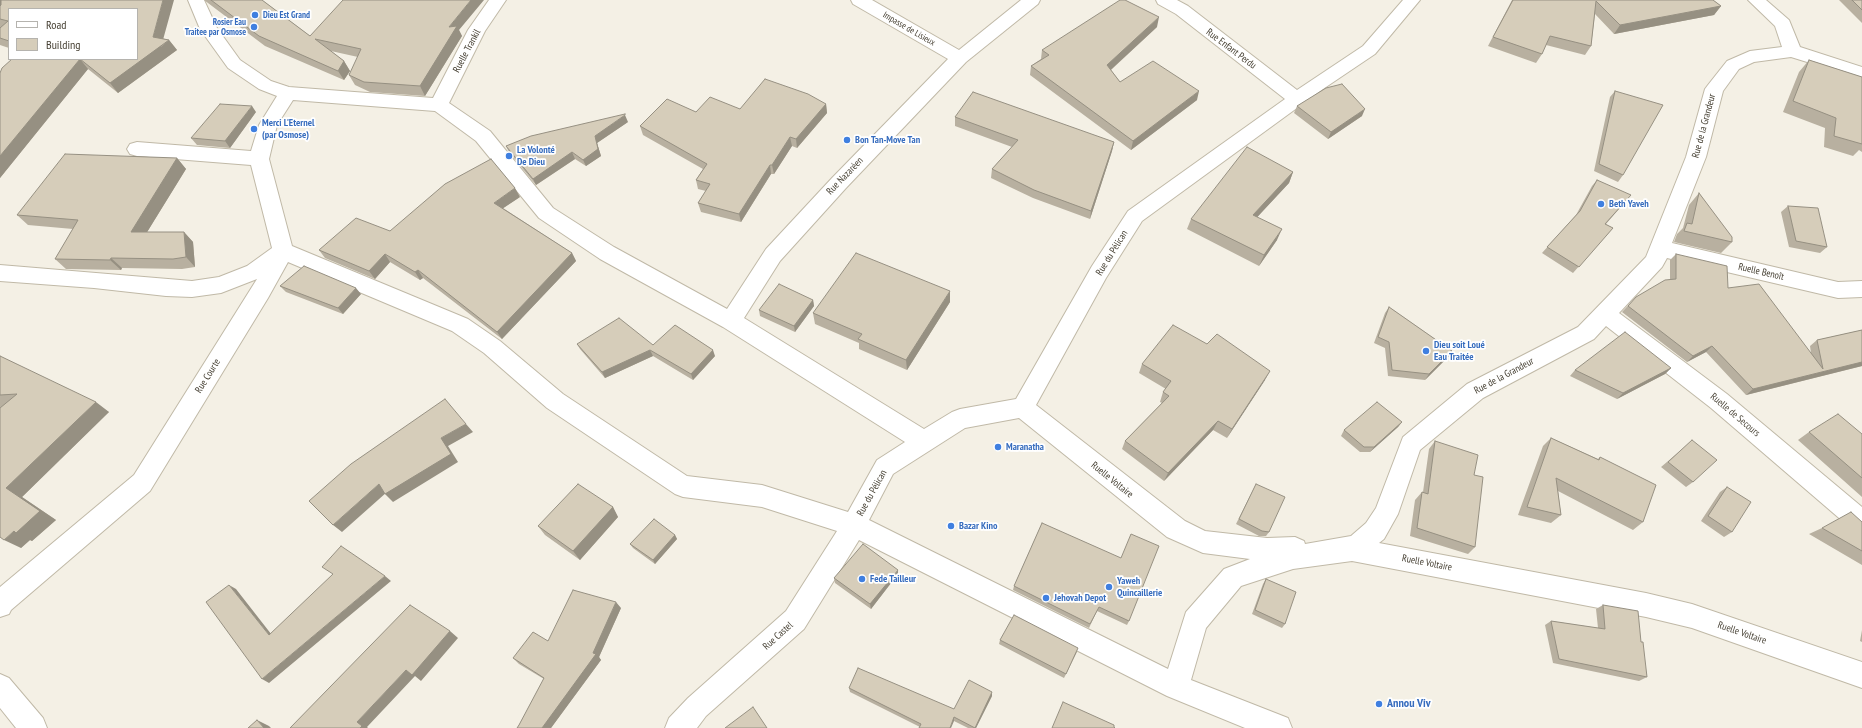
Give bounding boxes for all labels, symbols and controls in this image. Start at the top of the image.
legend [8,8,138,60]
marker: Dieu Est Grand [250,10,260,20]
place label: Dieu Est Grand [263,10,310,20]
street label: Impasse de Lisieux [881,10,937,48]
text: Road [46,17,66,32]
place label: Rosier Eau Traitee par Osmose [185,17,246,38]
marker: Rosier Eau Traitee par Osmose [249,22,259,32]
street label: Rue Enfant Perdu [1204,26,1258,72]
street label: Ruelle Trankil [451,27,483,75]
text: Building [46,37,81,52]
street label: Rue de la Grandeur [1690,93,1718,159]
place label: Merci L'Eternel (par Osmose) [262,117,314,140]
marker: Merci L'Eternel (par Osmose) [249,124,259,134]
place label: Bon Tan-Move Tan [855,134,920,146]
marker: Bon Tan-Move Tan [842,135,852,145]
place label: La Volonté De Dieu [517,144,555,168]
marker: La Volonté De Dieu [504,151,514,161]
street label: Rue Nazaréen [824,155,866,197]
place label: Beth Yaveh [1609,198,1649,210]
marker: Beth Yaveh [1596,199,1606,209]
street label: Rue du Pélican [1093,228,1131,278]
street label: Ruelle Benoît [1737,261,1785,283]
place label: Dieu soit Loué Eau Traitée [1434,339,1485,362]
marker: Dieu soit Loué Eau Traitée [1421,346,1431,356]
street label: Rue de la Grandeur [1472,355,1536,397]
street label: Rue Courte [193,357,223,395]
street label: Ruelle de Secours [1708,391,1762,439]
place label: Maranatha [1006,441,1044,453]
marker: Maranatha [993,442,1003,452]
street label: Ruelle Voltaire [1089,459,1135,501]
street label: Rue du Pélican [854,468,890,518]
place label: Bazar Kino [959,520,997,532]
marker: Bazar Kino [946,521,956,531]
street label: Ruelle Voltaire [1401,552,1453,574]
place label: Fede Tailleur [870,573,916,585]
marker: Fede Tailleur [857,574,867,584]
place label: Yaweh Quincaillerie [1117,575,1162,598]
marker: Yaweh Quincaillerie [1104,582,1114,592]
place label: Jehovah Depot [1054,592,1106,604]
marker: Jehovah Depot [1041,593,1051,603]
street label: Rue Castel [760,619,796,653]
street label: Ruelle Voltaire [1716,619,1768,647]
place label: Annou Viv [1387,697,1430,711]
marker: Annou Viv [1374,699,1384,709]

